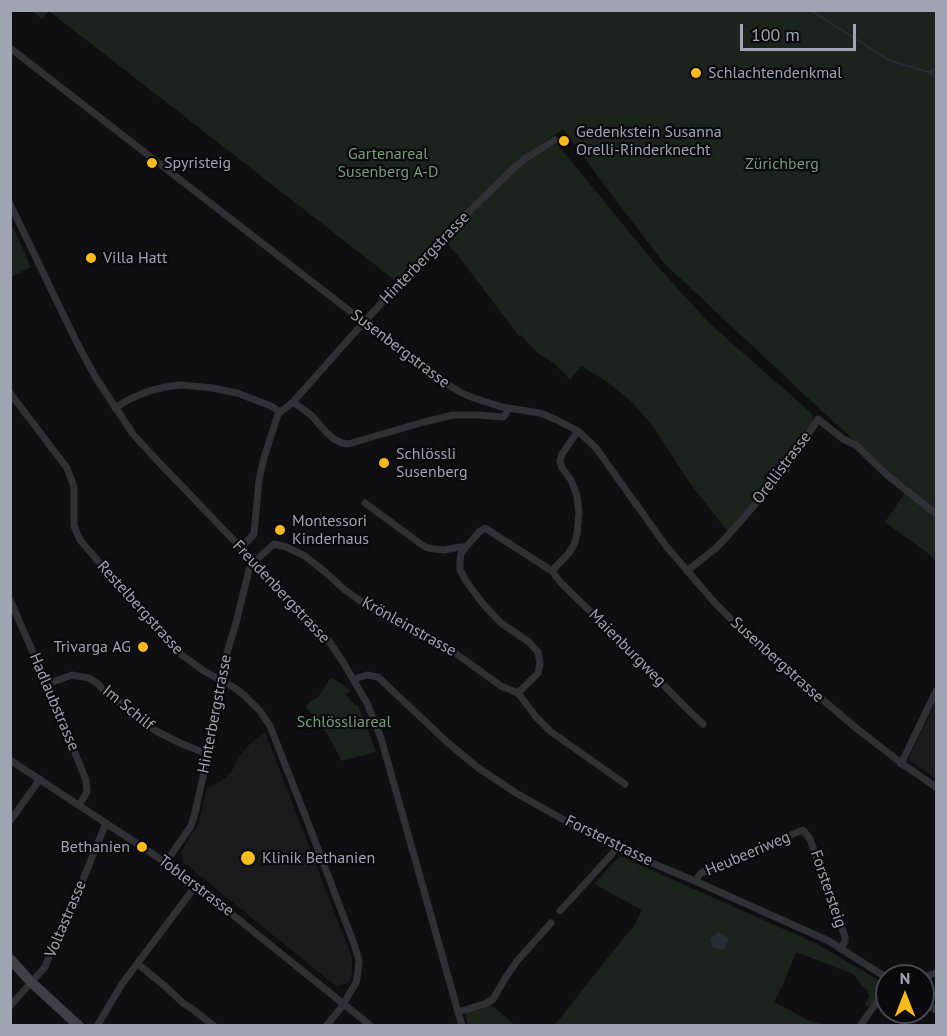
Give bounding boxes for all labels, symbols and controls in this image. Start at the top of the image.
scale bar [743,12,858,50]
text: 100 m [751,23,800,46]
place label: Schlachtendenkmal [708,63,842,83]
marker: Schlachtendenkmal [689,66,703,80]
place label: Gedenkstein Susanna Orelli-Rinderknecht [576,122,722,160]
marker: Gedenkstein Susanna Orelli-Rinderknecht [557,134,571,148]
park label: Gartenareal Susenberg A-D [338,144,438,182]
place label: Spyristeig [164,153,231,173]
park label: Zürichberg [745,154,819,174]
marker: Spyristeig [145,156,159,170]
street label: Hinterbergstrasse [376,208,474,308]
place label: Villa Hatt [103,248,167,268]
marker: Villa Hatt [84,251,98,265]
street label: Susenbergstrasse [347,306,453,392]
street label: Orellistrasse [749,428,815,508]
place label: Schlössli Susenberg [396,444,468,482]
marker: Schlössli Susenberg [377,456,391,470]
place label: Montessori Kinderhaus [292,511,369,549]
marker: Montessori Kinderhaus [273,523,287,537]
street label: Freudenbergstrasse [228,536,334,648]
street label: Restelbergstrasse [93,557,187,659]
street label: Krönleinstrasse [358,593,460,661]
street label: Maienburgweg [584,605,670,691]
street label: Susenbergstrasse [726,613,828,707]
place label: Trivarga AG [53,637,131,657]
marker: Trivarga AG [136,640,150,654]
street label: Hadlaubstrasse [25,650,83,754]
street label: Hinterbergstrasse [194,653,236,775]
street label: Im Schilf [98,682,158,734]
park label: Schlössliareal [297,712,391,732]
street label: Forsterstrasse [562,812,656,870]
street label: Heubeeriweg [703,828,793,880]
place label: Bethanien [60,837,130,857]
marker: Bethanien [135,840,149,854]
place label: Klinik Bethanien [262,848,375,868]
street label: Forstersteig [806,848,850,930]
marker: Klinik Bethanien [239,849,257,867]
street label: Toblerstrasse [155,851,237,921]
street label: Voltastrasse [41,878,91,960]
north arrow [875,964,935,1024]
text: N [900,968,910,988]

